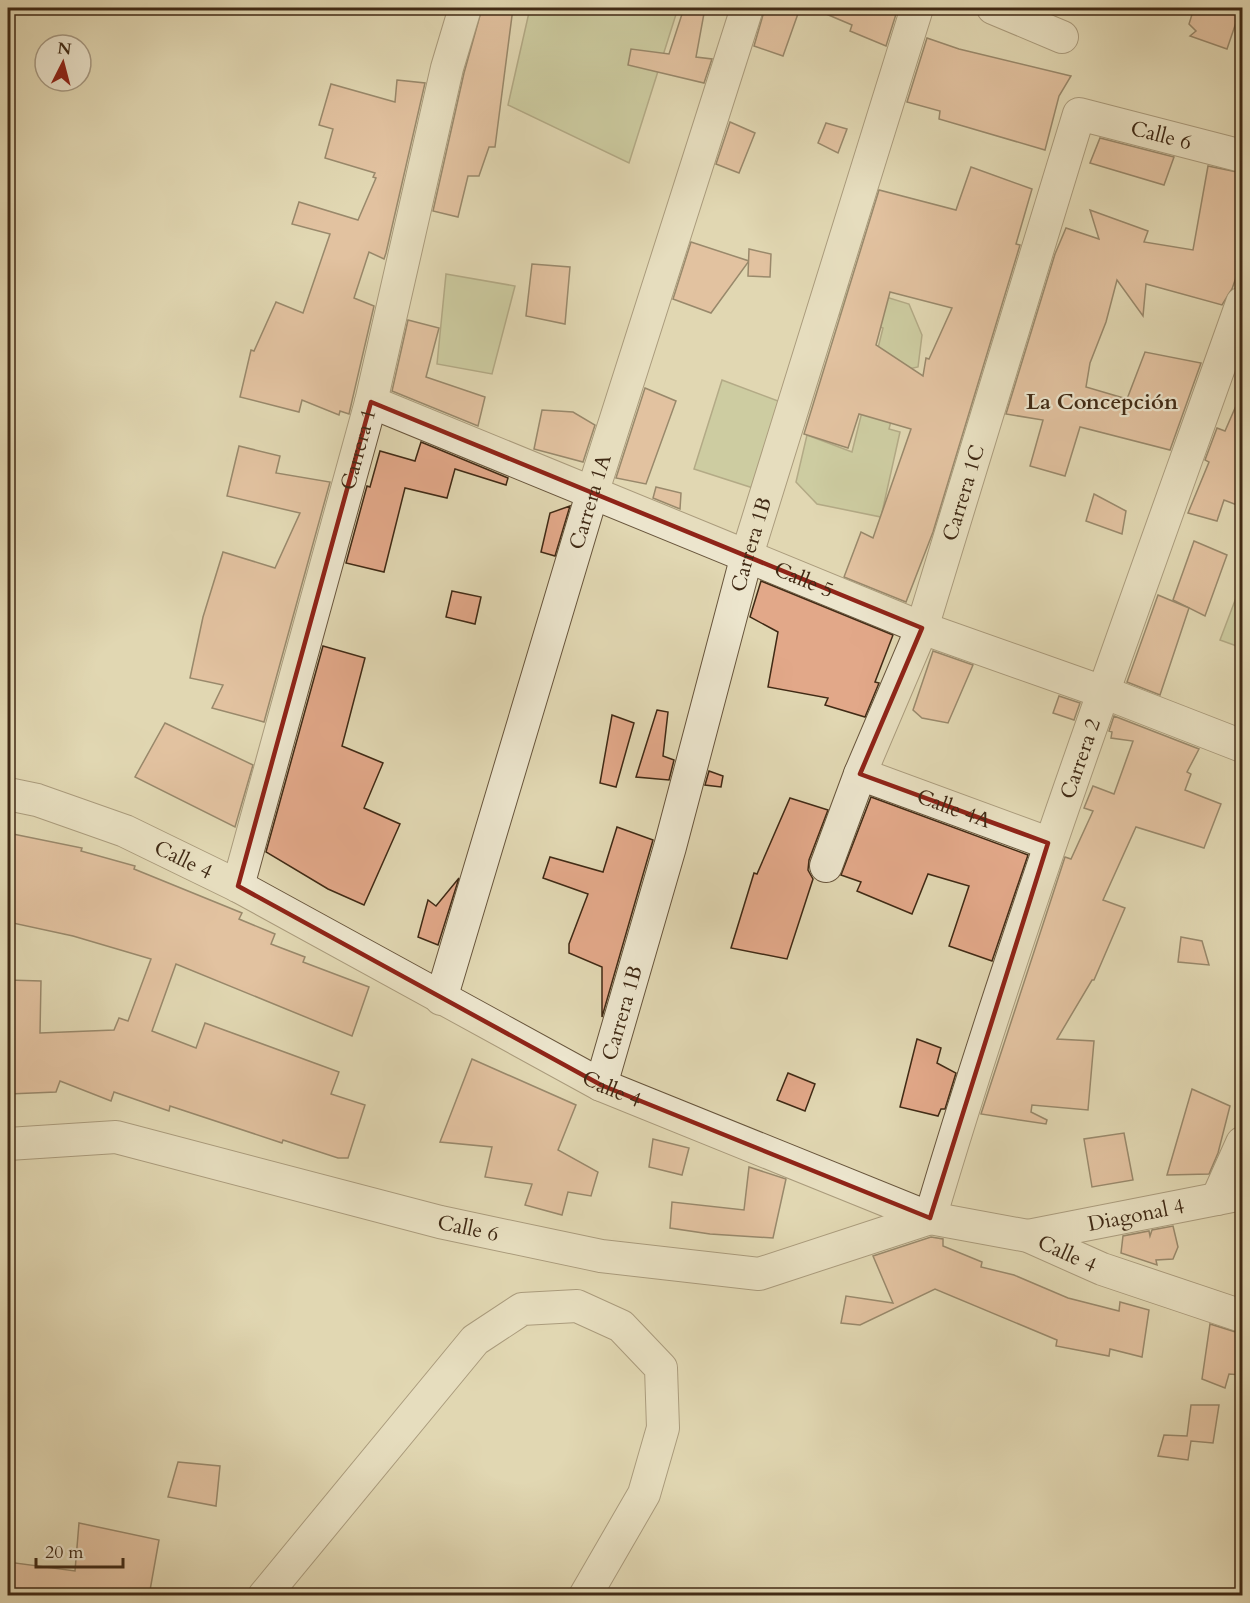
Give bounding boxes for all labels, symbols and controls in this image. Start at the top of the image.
north arrow [33,33,93,93]
text: N [56,37,73,61]
street label: Calle 6 [1128,114,1195,157]
district label: La Concepción [1026,387,1178,417]
street label: Carrera 1 [334,405,384,493]
street label: Carrera 1C [935,441,992,545]
street label: Carrera 1A [562,451,619,553]
street label: Carrera 1B [724,494,779,595]
street label: Calle 5 [770,555,838,605]
street label: Carrera 2 [1053,715,1108,803]
street label: Calle 4A [913,782,995,836]
street label: Calle 4 [149,833,218,887]
street label: Carrera 1B [595,962,650,1064]
street label: Calle 4 [577,1063,646,1115]
street label: Diagonal 4 [1085,1192,1187,1239]
street label: Calle 6 [435,1208,501,1249]
street label: Calle 4 [1033,1228,1101,1280]
scale bar [36,1531,123,1569]
text: 20 m [45,1540,84,1565]

